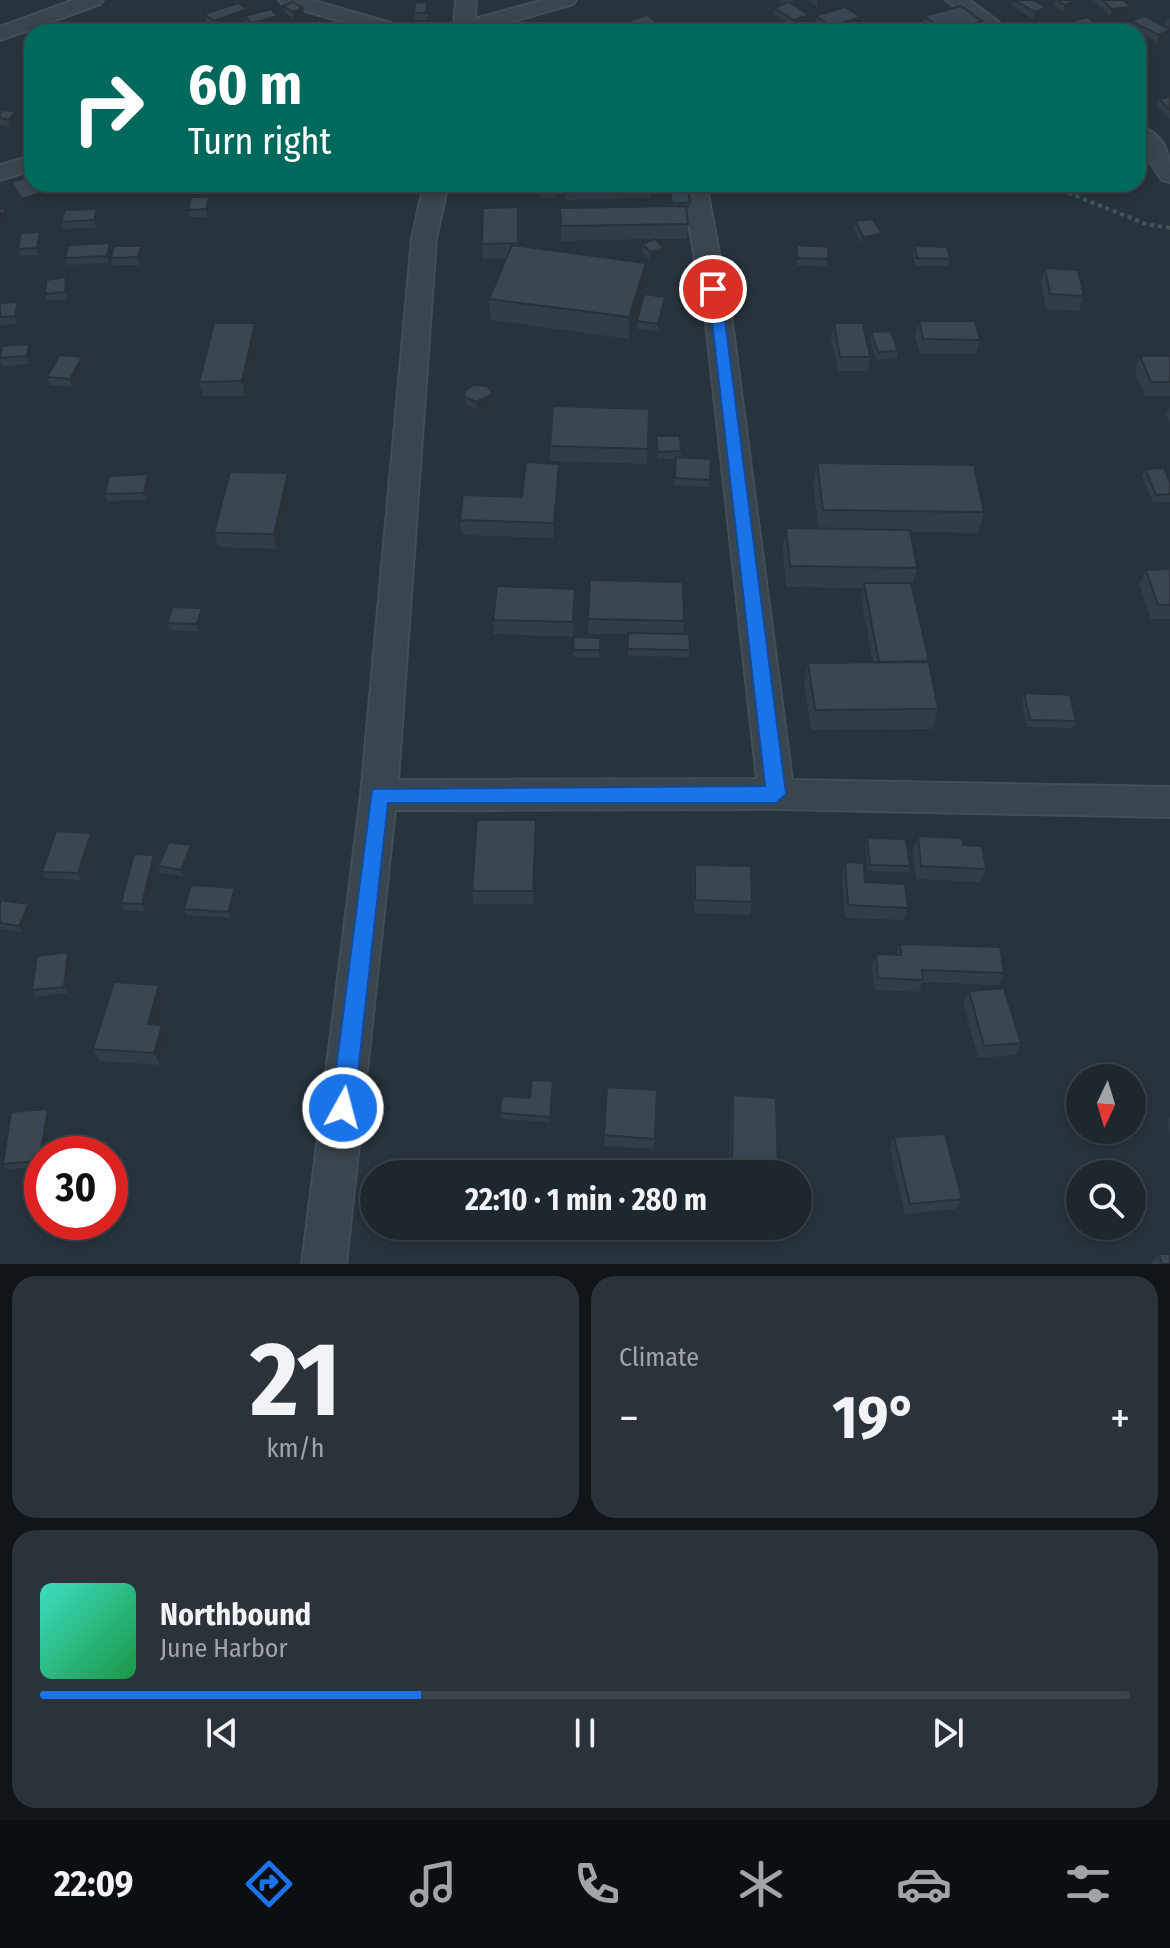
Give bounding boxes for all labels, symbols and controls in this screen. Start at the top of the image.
text: 60 m [188,52,302,119]
icon: right [56,56,160,160]
text: Turn right [188,120,331,164]
pin [679,255,747,323]
icon: arrive [691,267,735,311]
north arrow [1066,1064,1146,1144]
map controls [1066,1064,1146,1240]
position arrow [301,1066,385,1150]
speed limit sign: 30 [24,1136,128,1240]
button: search [1066,1160,1146,1240]
text: 22:10 · 1 min · 280 m [465,1182,707,1218]
text: 21 [250,1318,341,1443]
text: Climate [619,1342,699,1373]
text: 19° [832,1382,917,1454]
text: − [619,1392,639,1445]
text: + [1110,1392,1130,1445]
text: km/h [267,1433,324,1464]
text: Northbound [160,1597,311,1633]
text: June Harbor [160,1633,288,1664]
icon: previous [200,1711,244,1755]
icon: pause [563,1711,607,1755]
icon: next [926,1711,970,1755]
icon: directions [241,1856,297,1912]
icon: music [405,1856,461,1912]
icon: phone [569,1856,625,1912]
icon: climate [733,1856,789,1912]
icon: car [896,1856,952,1912]
icon: filters [1060,1856,1116,1912]
text: 22:09 [54,1862,133,1906]

